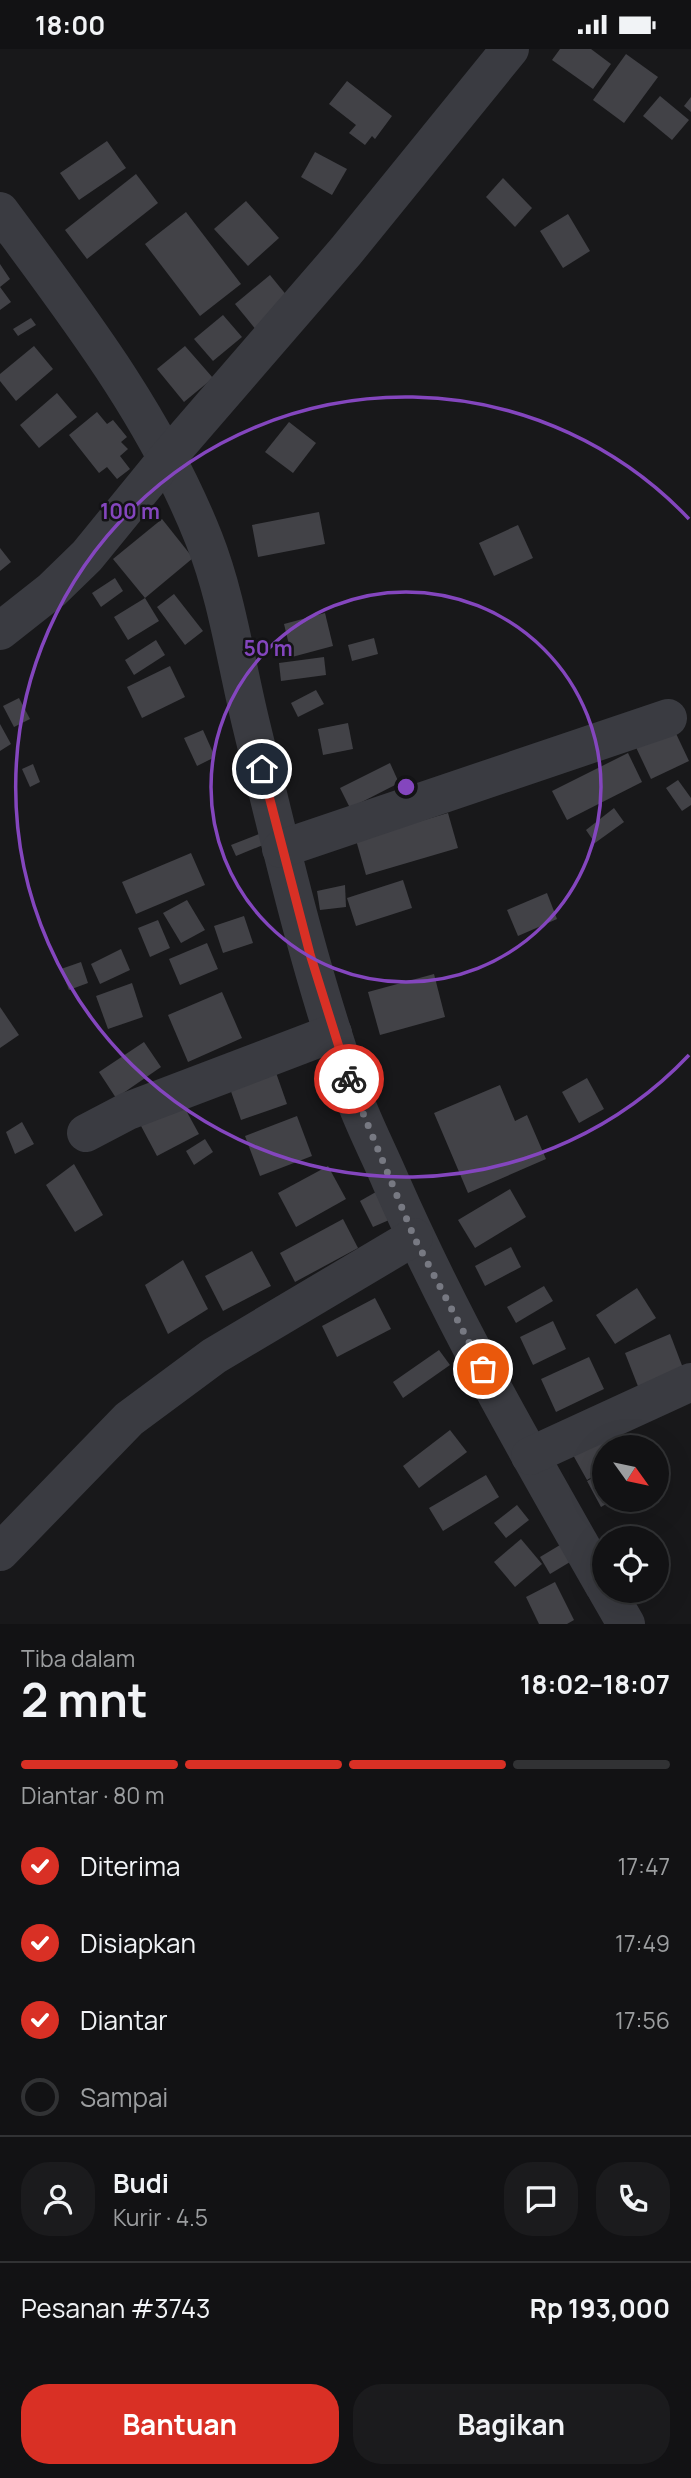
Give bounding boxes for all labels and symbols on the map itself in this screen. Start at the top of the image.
text: 100 m [100,497,160,525]
text: 50 m [243,634,293,662]
pin [232,739,292,799]
centre of rings [394,775,418,799]
courier [314,1044,384,1114]
pin [453,1339,513,1399]
north arrow [592,1435,668,1512]

